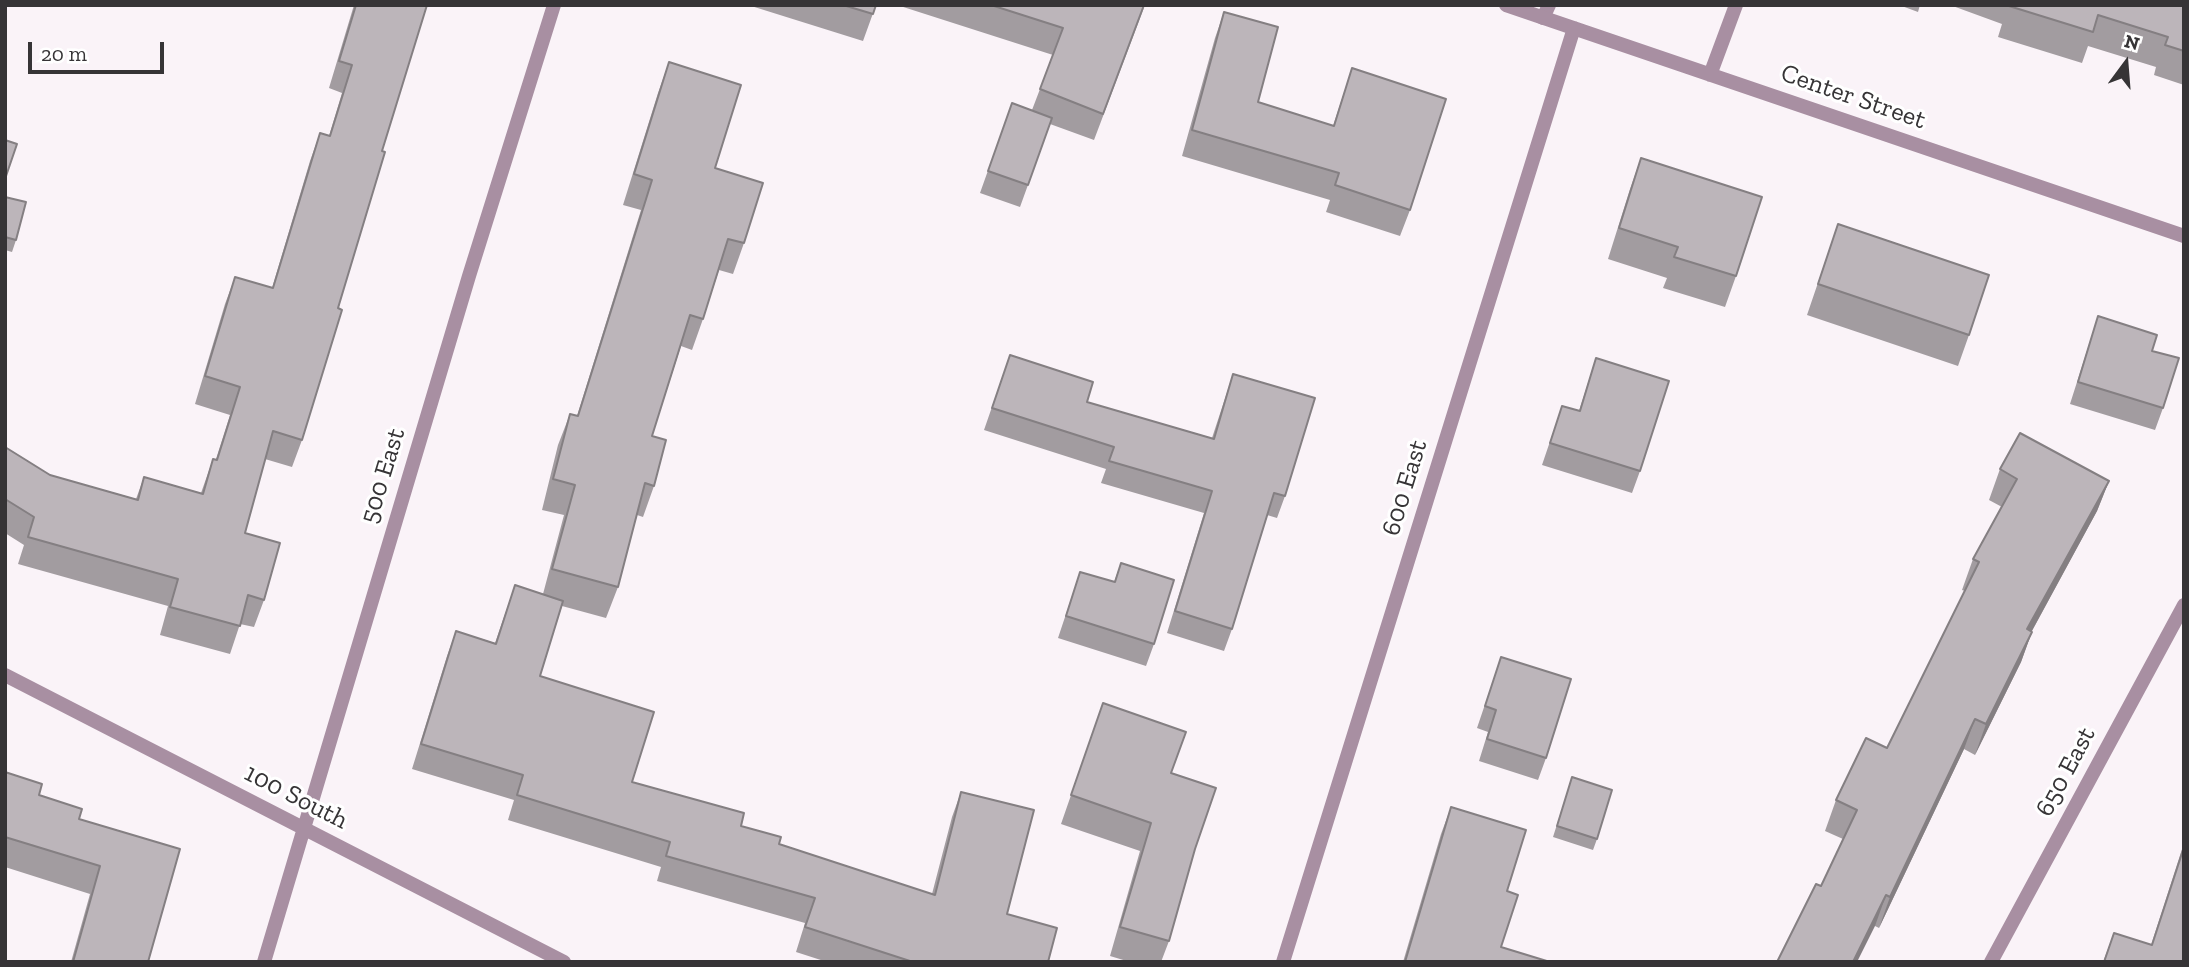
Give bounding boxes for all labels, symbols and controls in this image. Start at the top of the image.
scale bar [32,28,168,72]
north arrow [2091,28,2161,98]
text: N [2122,29,2142,55]
text: 20 m [41,41,87,66]
street label: Center Street [1776,58,1930,136]
street label: 500 East [354,425,412,527]
street label: 600 East [1376,436,1434,540]
street label: 650 East [2029,722,2103,822]
street label: 100 South [239,758,353,836]

